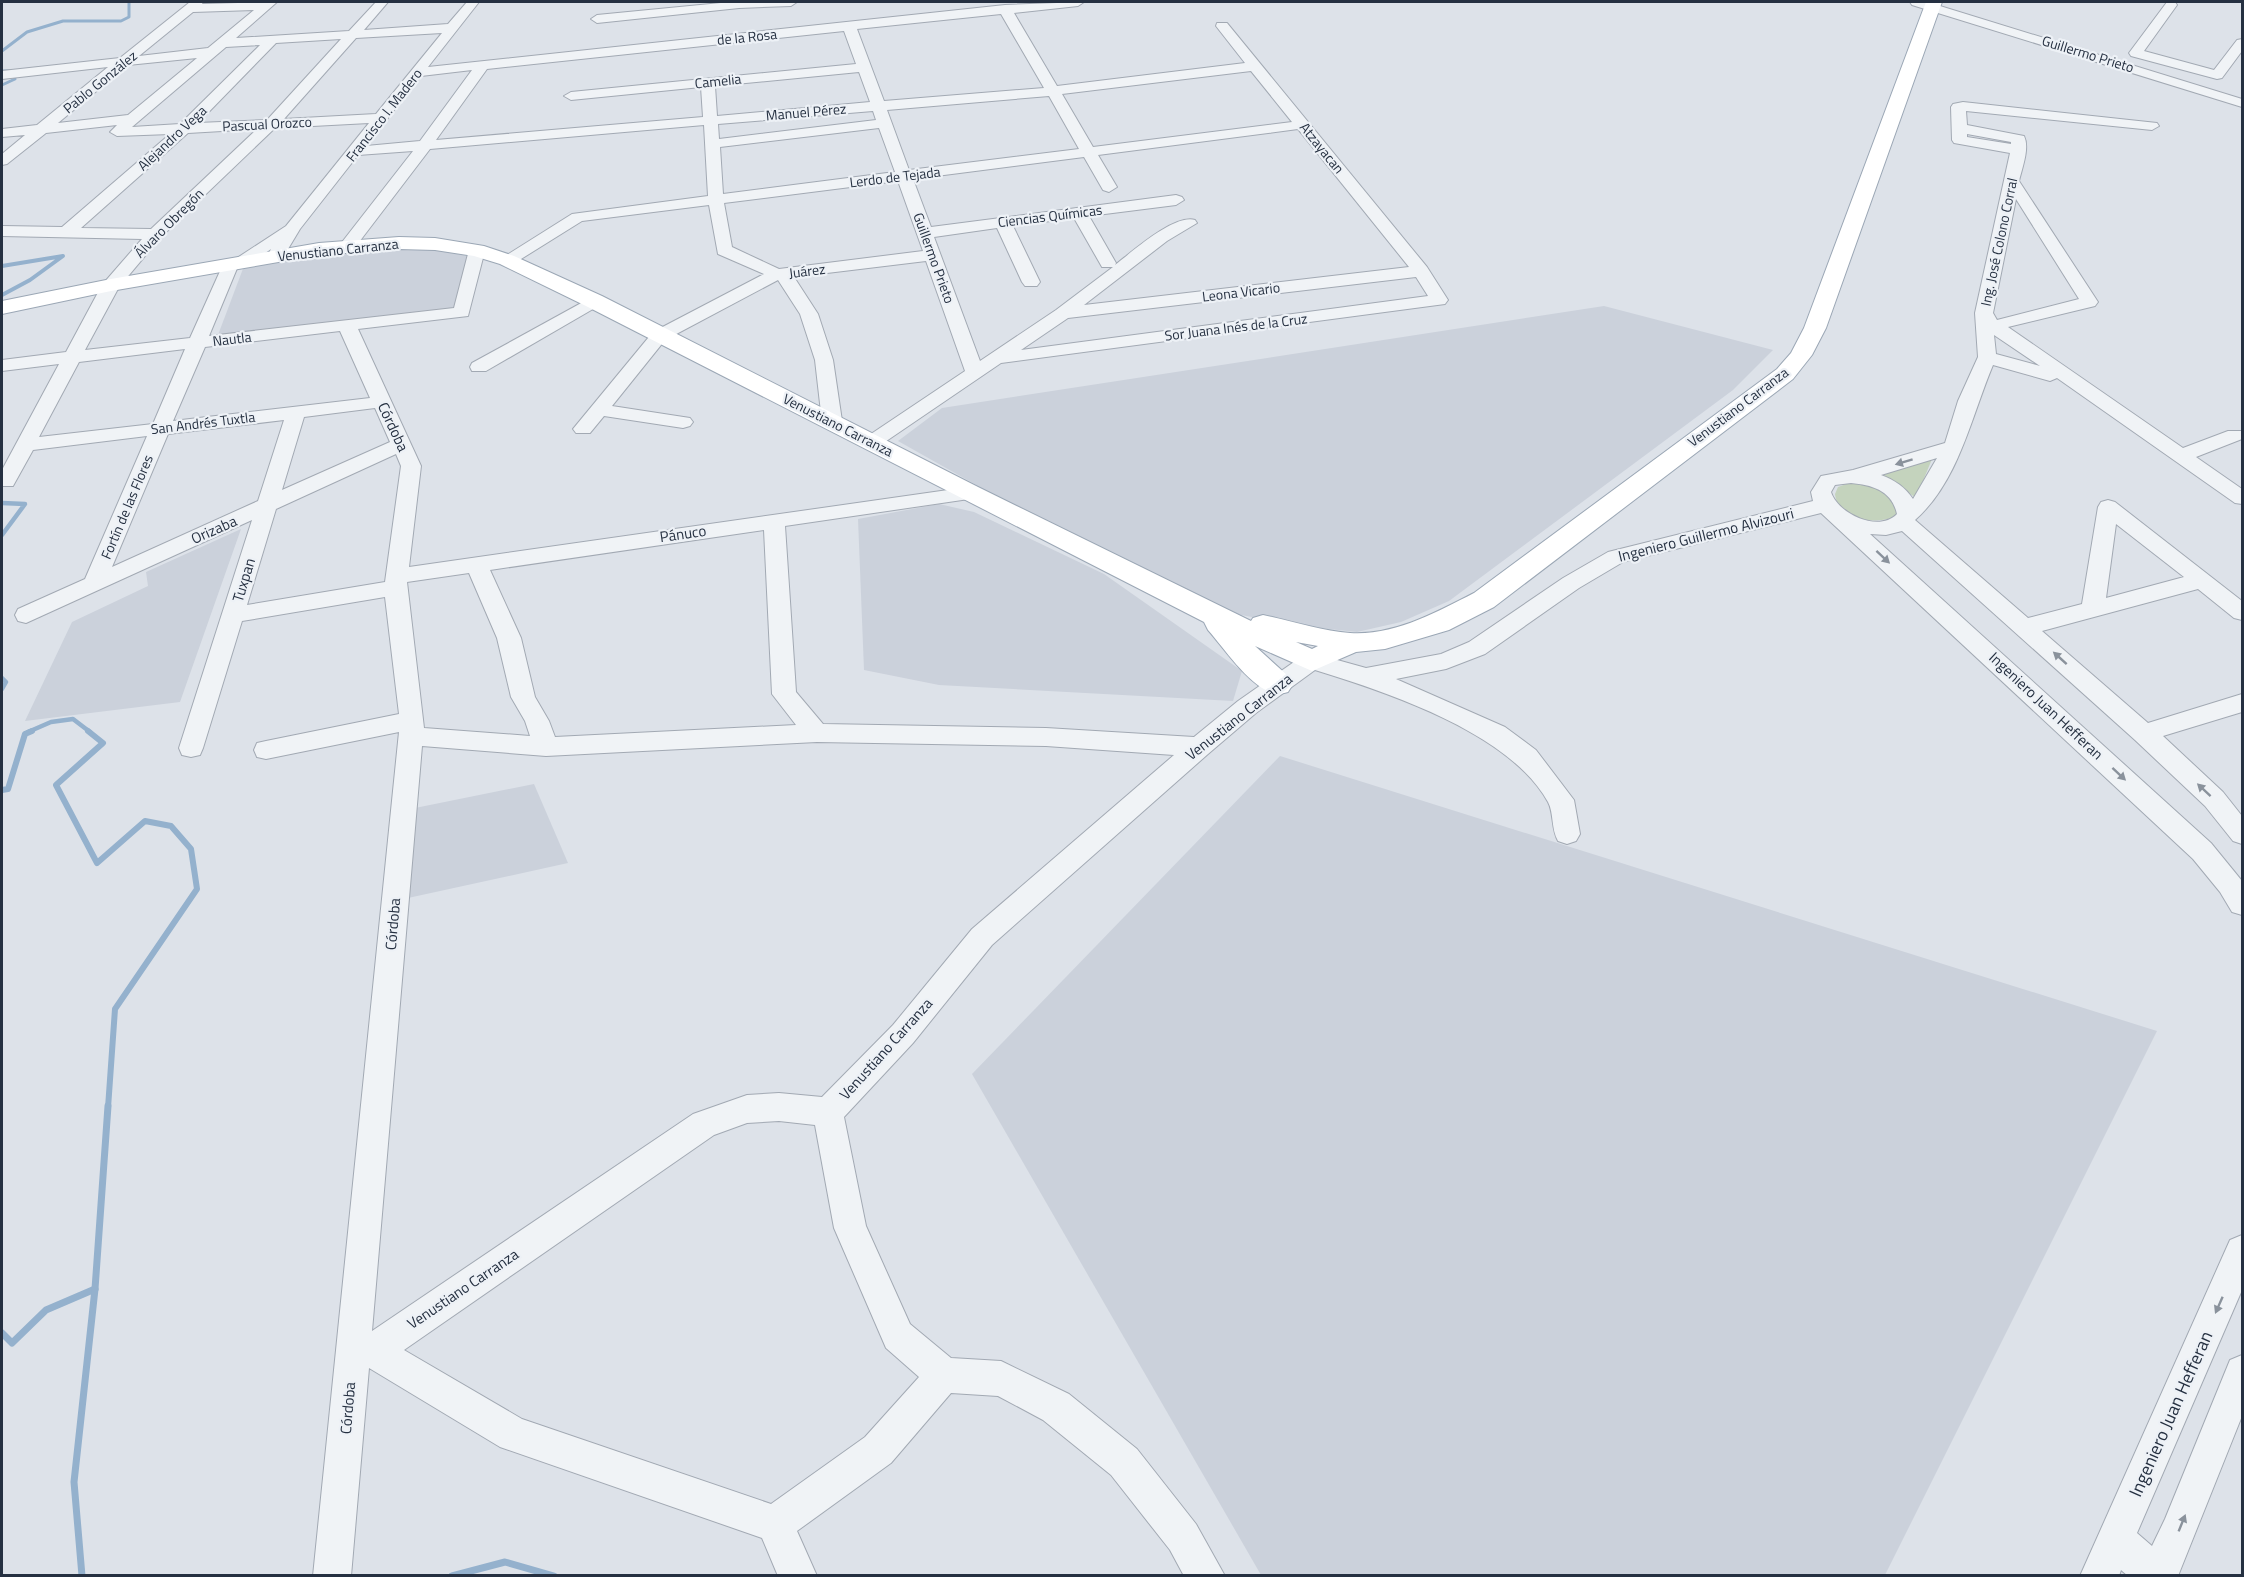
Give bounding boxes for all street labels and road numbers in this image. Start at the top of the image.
street label: de la Rosa [716,23,778,50]
street label: Guillermo Prieto [2040,30,2137,77]
street label: Pablo González [58,45,141,118]
street label: Francisco I. Madero [340,64,427,166]
street label: Camelia [694,68,742,93]
street label: Manuel Pérez [765,98,847,125]
street label: Alejandro Vega [132,100,211,175]
street label: Pascual Orozco [222,111,312,136]
street label: Atzayacan [1295,118,1350,178]
street label: Lerdo de Tejada [848,161,942,192]
street label: Ing. José Colono Corral [1975,176,2022,308]
street label: Álvaro Obregón [129,183,208,262]
street label: Ciencias Químicas [996,199,1103,232]
street label: Guillermo Prieto [908,209,961,306]
street label: Venustiano Carranza [276,233,399,266]
street label: Juárez [787,258,826,283]
street label: Leona Vicario [1201,276,1281,307]
street label: Sor Juana Inés de la Cruz [1163,307,1309,346]
street label: Nautla [211,326,253,351]
street label: Venustiano Carranza [1683,362,1793,452]
street label: Venustiano Carranza [779,388,897,461]
street label: Córdoba [372,398,415,456]
street label: San Andrés Tuxtla [150,406,256,439]
street label: Fortín de las Flores [95,451,158,562]
street label: Ingeniero Guillermo Alvizouri [1616,502,1796,567]
street label: Orizaba [187,509,241,550]
street label: Pánuco [658,519,708,548]
street label: Tuxpan [226,555,261,605]
street label: Ingeniero Juan Hefferan [1984,646,2109,765]
street label: Venustiano Carranza [1180,667,1297,766]
street label: Córdoba [379,896,406,951]
street label: Venustiano Carranza [834,992,938,1105]
street label: Venustiano Carranza [402,1242,523,1335]
street label: Ingeniero Juan Hefferan [2122,1327,2219,1501]
street label: Córdoba [334,1380,361,1435]

